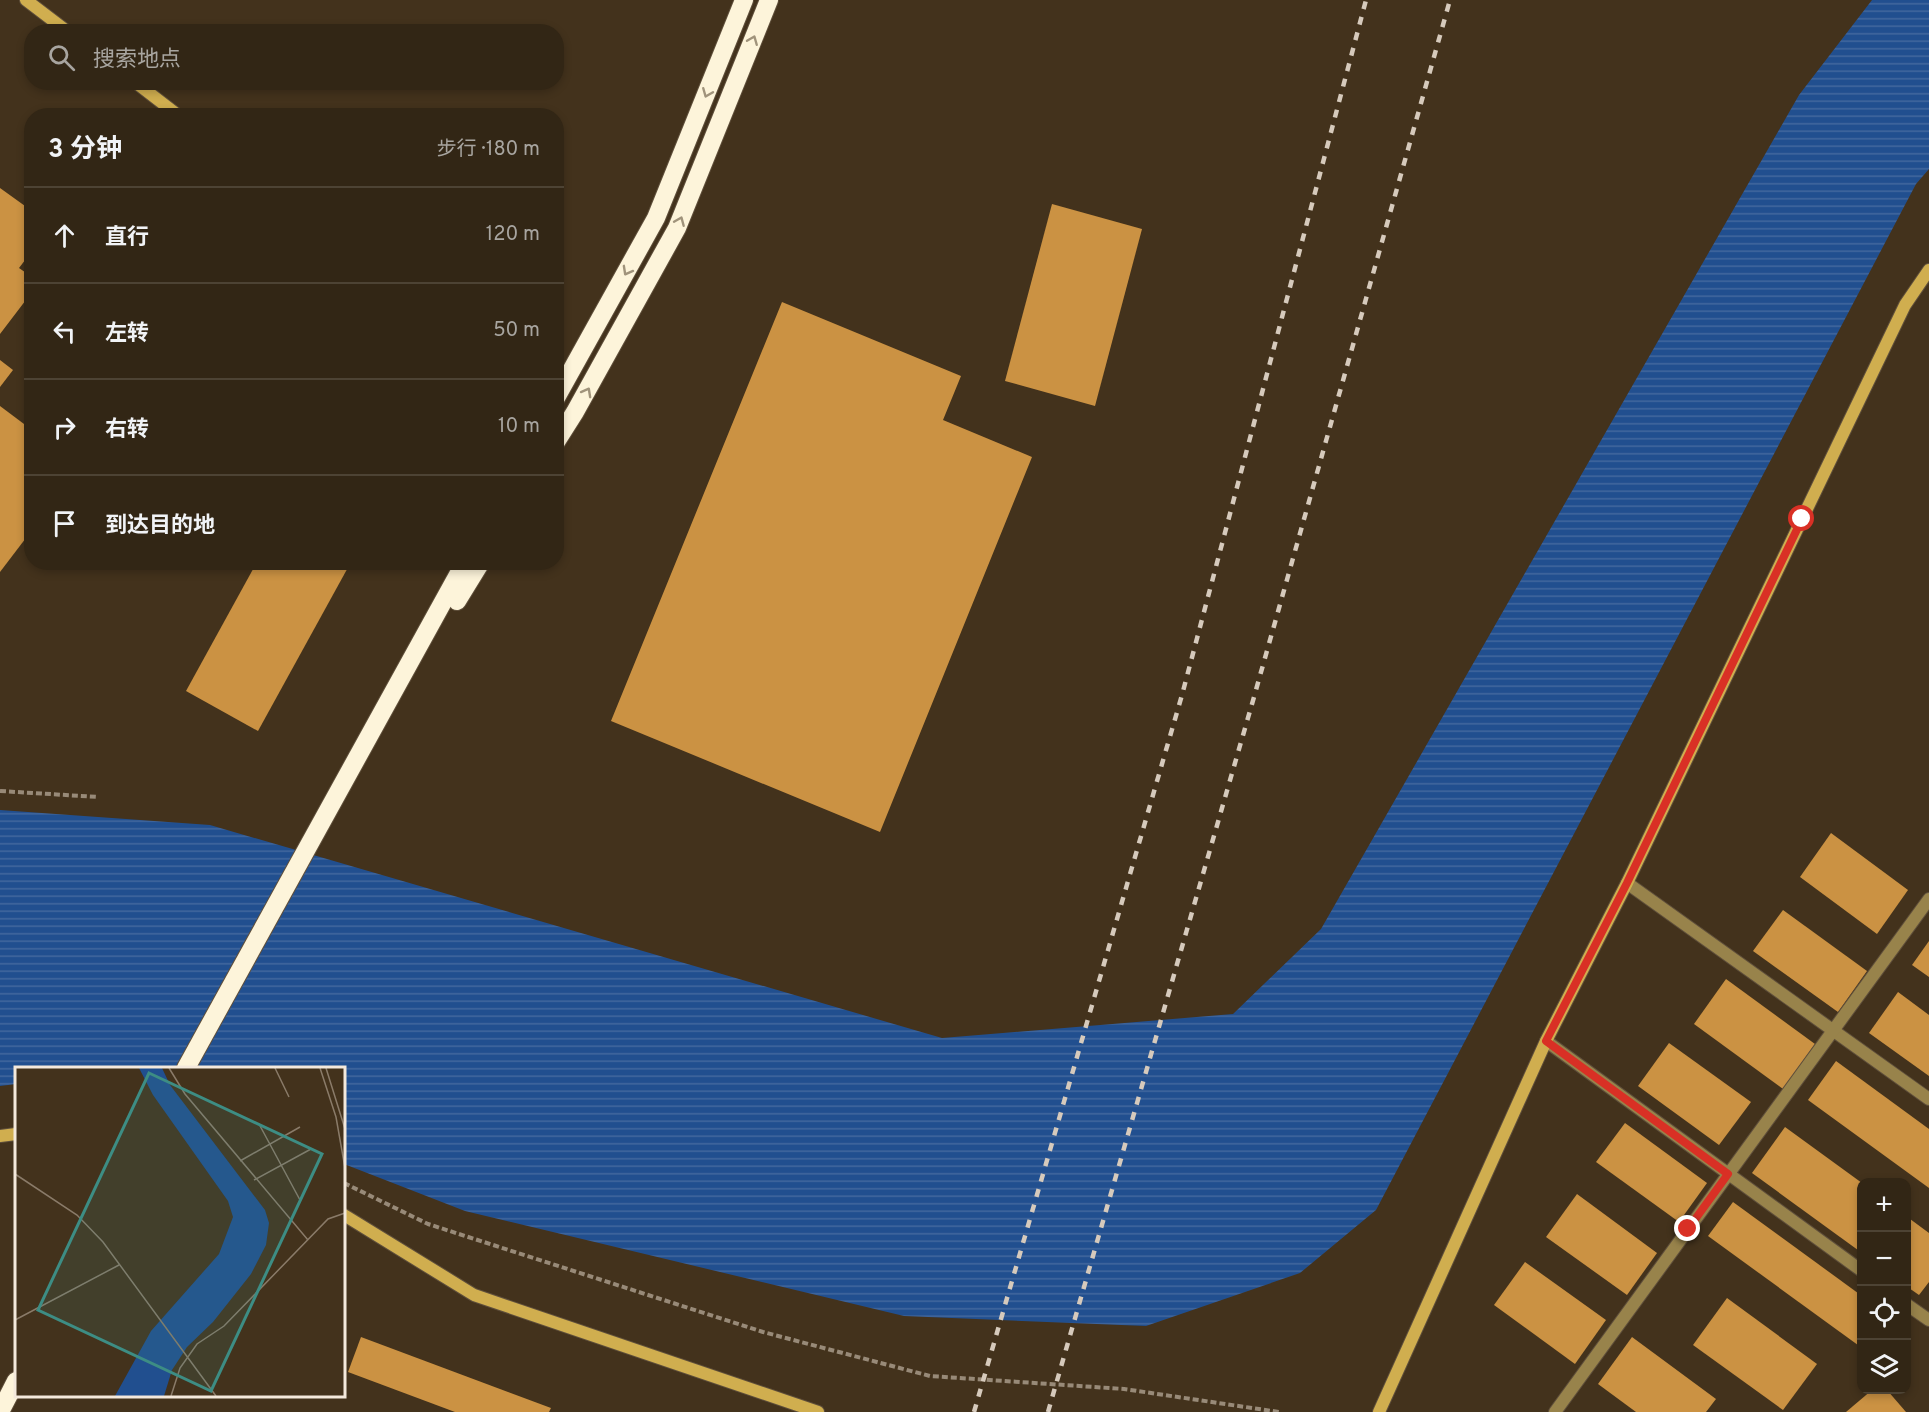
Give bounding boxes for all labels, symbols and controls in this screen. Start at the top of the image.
search box [24,24,564,90]
one-way arrow [746,36,758,47]
icon: search [45,41,78,74]
text: 搜索地点 [93,47,181,74]
one-way arrow [702,87,714,98]
text: 3 分钟 [48,134,122,167]
text: 步行 · 180 m [437,137,540,163]
one-way arrow [673,217,685,228]
icon: ahead [48,219,81,252]
text: 120 m [486,222,540,248]
text: 直行 [105,225,149,252]
one-way arrow [623,265,634,275]
icon: left [48,315,81,348]
text: 50 m [493,318,540,344]
text: 左转 [105,321,149,348]
one-way arrow [579,388,591,398]
icon: right [48,411,81,444]
text: 10 m [498,414,540,440]
text: 右转 [105,417,149,444]
route start [1788,505,1814,531]
icon: arrive [48,507,81,540]
text: 到达目的地 [105,513,215,540]
inset map [15,1067,345,1397]
map controls [1857,1178,1911,1394]
button: + [1857,1178,1911,1232]
route end [1674,1215,1700,1241]
button: − [1857,1232,1911,1286]
button: locate [1857,1286,1911,1340]
button: layers [1857,1340,1911,1394]

